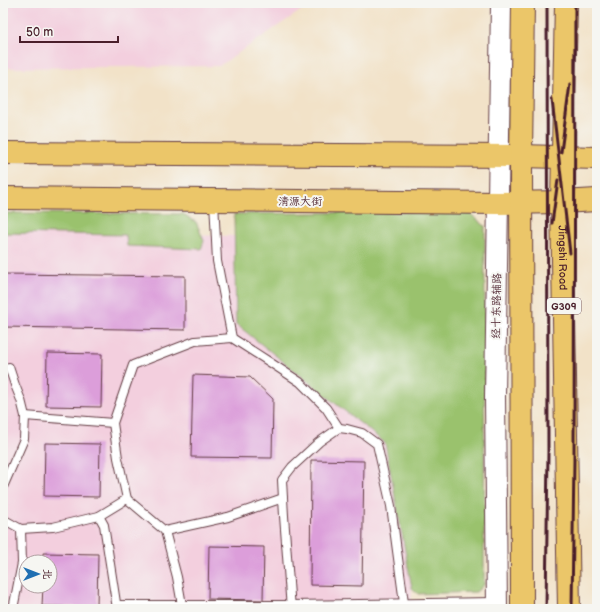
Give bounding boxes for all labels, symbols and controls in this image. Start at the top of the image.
scale bar [20,18,118,44]
text: 50 m [26,25,53,40]
street label: 清源大街 [278,195,323,208]
street label: Jingshi Road [555,225,570,290]
street label: 经十东路辅路 [489,273,504,339]
road number: G309 [547,298,581,314]
north arrow [18,554,58,594]
text: 北 [41,569,54,580]

